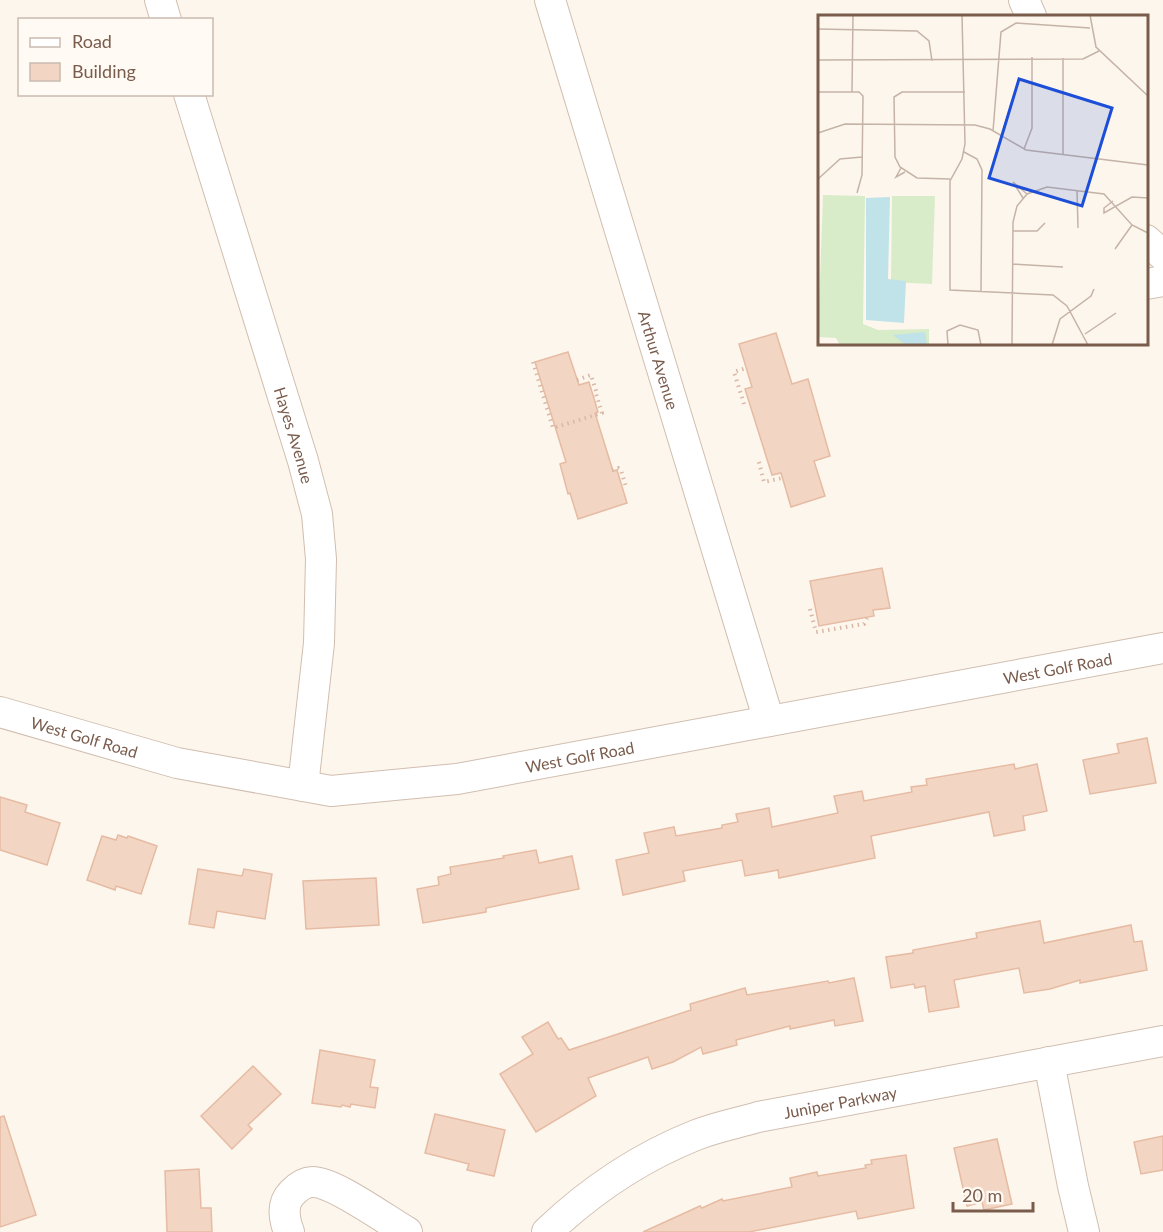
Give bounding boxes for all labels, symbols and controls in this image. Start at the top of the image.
inset map [818,15,1148,345]
legend [18,18,213,96]
text: Road [72,30,112,52]
text: Building [72,60,136,82]
street label: Arthur Avenue [635,308,683,411]
street label: Hayes Avenue [271,384,318,485]
street label: West Golf Road [1001,648,1113,687]
street label: West Golf Road [29,712,140,761]
street label: West Golf Road [524,737,636,776]
street label: Juniper Parkway [782,1081,899,1122]
scale bar [953,1175,1032,1213]
text: 20 m [962,1184,1002,1206]

